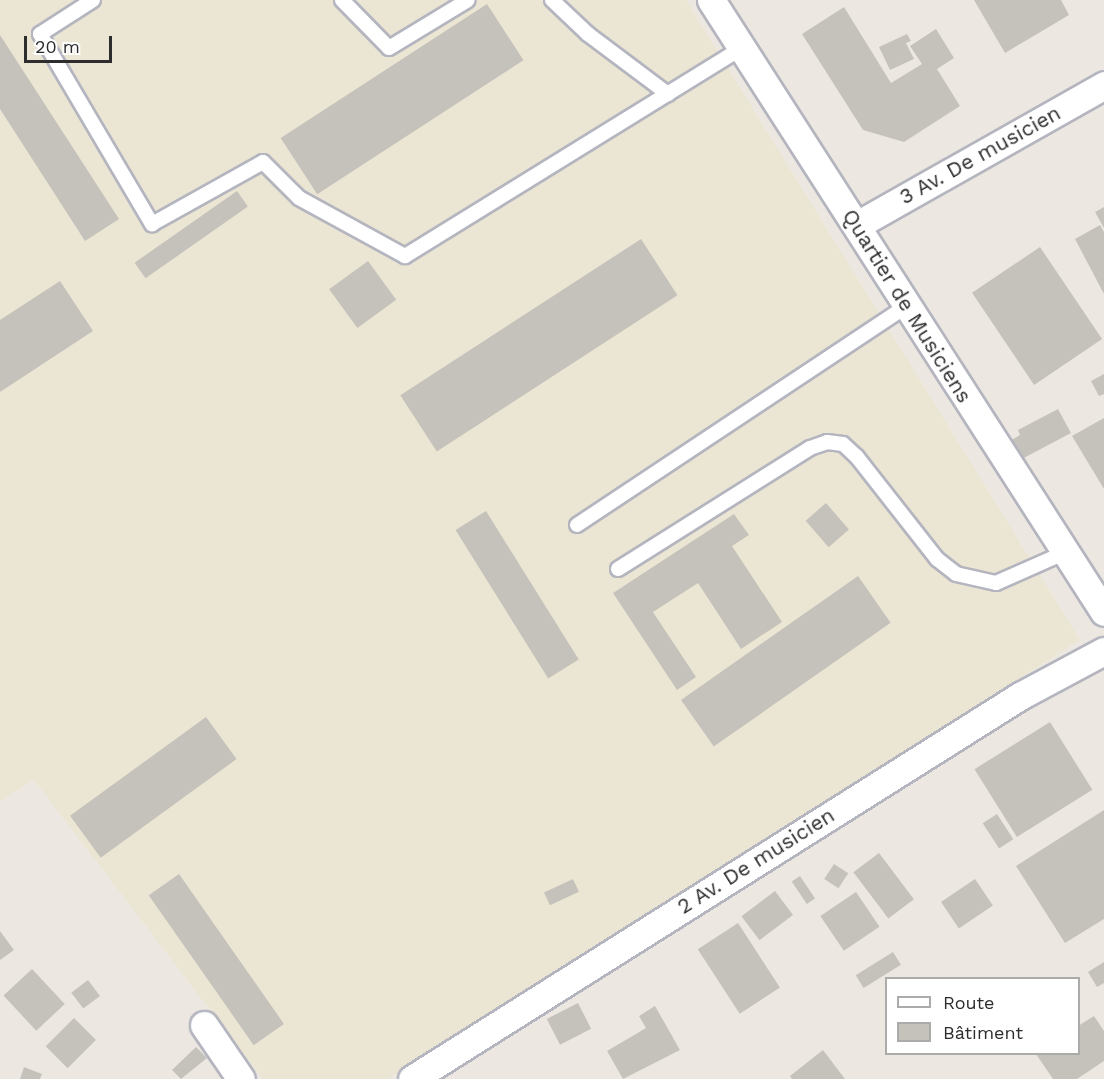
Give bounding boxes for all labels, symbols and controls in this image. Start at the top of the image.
scale bar [27,24,116,62]
text: 20 m [35,36,80,57]
street label: 3 Av. De musicien [895,100,1065,210]
street label: Quartier de Musiciens [837,204,977,408]
street label: 2 Av. De musicien [672,802,840,920]
legend [885,977,1080,1055]
text: Route [943,992,995,1013]
text: Bâtiment [943,1022,1023,1043]

